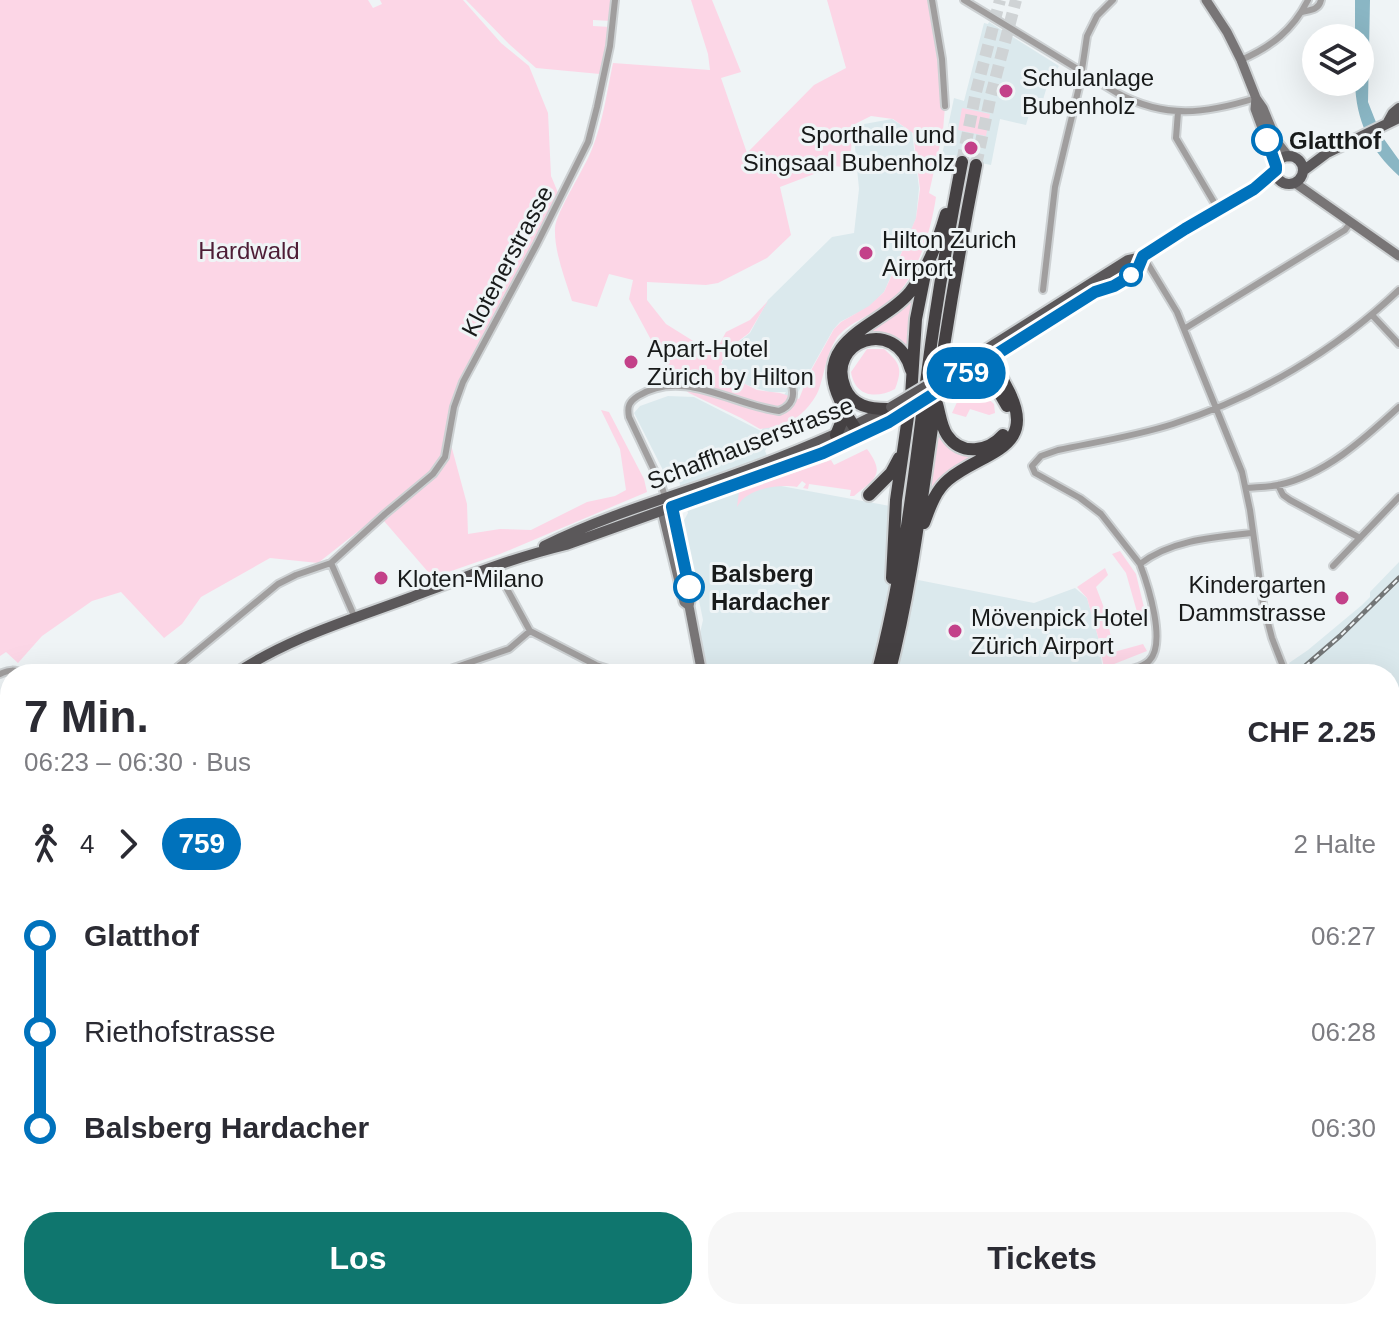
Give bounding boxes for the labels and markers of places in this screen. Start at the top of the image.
place label: Schulanlage Bubenholz [1022,64,1154,119]
marker: Schulanlage Bubenholz [997,82,1015,100]
place label: Sporthalle und Singsaal Bubenholz [743,121,955,176]
marker: Glatthof [1252,125,1282,155]
place label: Glatthof [1289,127,1382,154]
marker: Sporthalle und Singsaal Bubenholz [962,139,980,157]
place label: Hilton Zurich Airport [882,226,1017,281]
marker: Hilton Zurich Airport [857,244,875,262]
unlabelled marker [1120,264,1142,286]
place label: Apart-Hotel Zürich by Hilton [647,335,814,390]
marker: Apart-Hotel Zürich by Hilton [622,353,640,371]
place label: Balsberg Hardacher [711,560,830,615]
place label: Kloten-Milano [397,565,544,592]
marker: Kloten-Milano [372,569,390,587]
place label: Kindergarten Dammstrasse [1178,571,1326,626]
marker: Balsberg Hardacher [674,572,704,602]
marker: Kindergarten Dammstrasse [1333,589,1351,607]
place label: Mövenpick Hotel Zürich Airport [971,604,1148,659]
marker: Mövenpick Hotel Zürich Airport [946,622,964,640]

